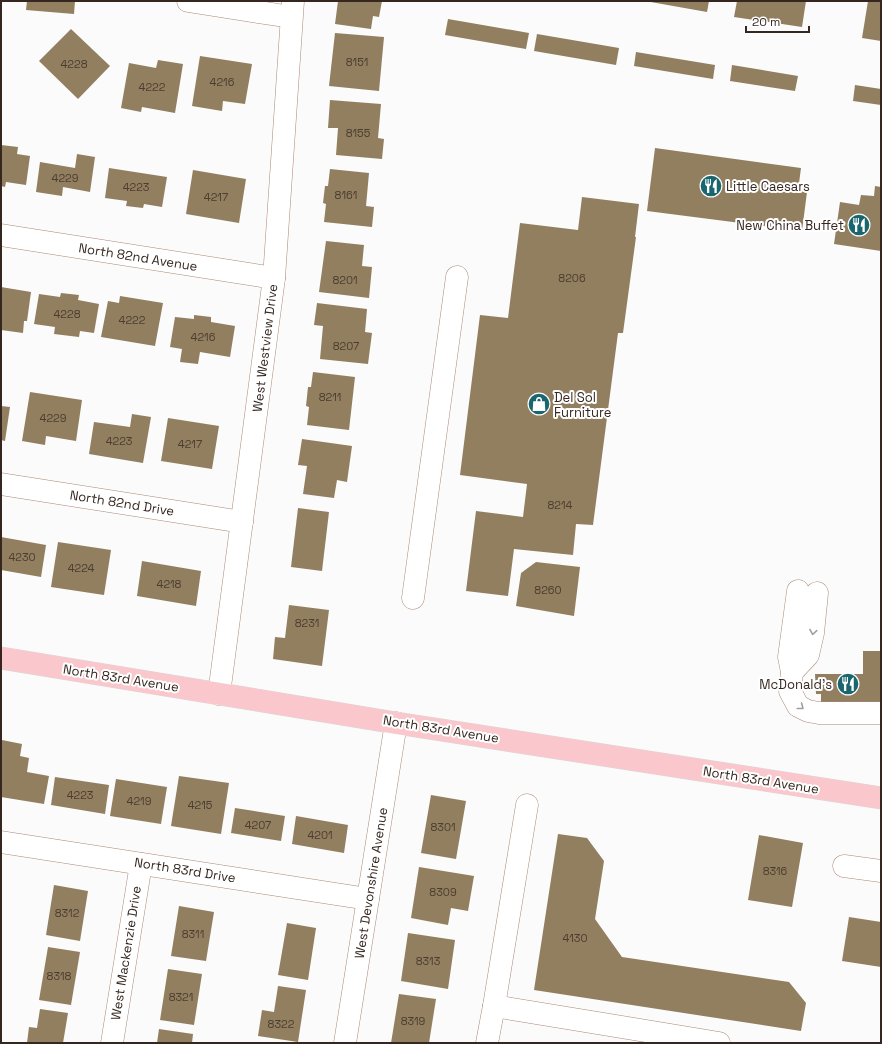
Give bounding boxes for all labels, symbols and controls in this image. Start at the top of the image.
scale bar [746,8,809,34]
text: 20 m [752,14,780,30]
house number: 8151 [346,55,368,69]
house number: 4228 [61,57,88,71]
house number: 4216 [210,75,235,89]
house number: 4222 [139,80,166,94]
house number: 8155 [346,126,371,140]
house number: 4229 [52,171,79,185]
restaurant icon: Little Caesars [698,173,724,199]
place label: Little Caesars [726,178,810,195]
house number: 4223 [123,180,150,194]
house number: 8161 [335,188,357,202]
house number: 4217 [204,190,228,204]
restaurant icon: New China Buffet [846,212,872,238]
place label: New China Buffet [736,217,844,234]
street label: North 82nd Avenue [77,239,199,275]
house number: 8206 [558,271,586,285]
house number: 8201 [332,273,358,287]
street label: West Westview Drive [249,283,281,413]
house number: 4228 [54,307,81,321]
house number: 4222 [119,313,146,327]
house number: 4216 [191,330,216,344]
house number: 8207 [333,339,359,353]
place label: Del Sol Furniture [554,389,611,421]
house number: 8211 [319,390,341,404]
shop icon: Del Sol Furniture [526,391,552,417]
house number: 4229 [40,411,67,425]
house number: 4223 [106,434,133,448]
house number: 4217 [178,437,202,451]
street label: North 82nd Drive [69,486,175,520]
house number: 8214 [548,498,573,512]
house number: 4230 [8,550,36,564]
house number: 4224 [68,561,94,575]
house number: 4218 [157,577,182,591]
house number: 8260 [534,583,562,597]
house number: 8231 [295,616,319,630]
one-way arrow [809,629,818,635]
street label: North 83rd Avenue [62,660,180,696]
restaurant icon: McDonald's [835,671,861,697]
place label: McDonald's [759,676,832,693]
one-way arrow [797,702,804,709]
street label: North 83rd Avenue [382,711,500,747]
street label: North 83rd Avenue [702,762,820,798]
house number: 4223 [67,788,94,802]
house number: 4219 [127,794,152,808]
house number: 4215 [188,798,213,812]
street label: West Devonshire Avenue [351,806,391,960]
house number: 4207 [245,818,271,832]
house number: 8301 [430,820,456,834]
house number: 4201 [307,828,333,842]
street label: North 83rd Drive [133,854,237,886]
house number: 8316 [763,864,788,878]
street label: West Mackenzie Drive [107,885,145,1021]
house number: 8309 [429,885,457,899]
house number: 8312 [55,906,80,920]
house number: 8311 [182,927,204,941]
house number: 4130 [563,931,587,945]
house number: 8313 [416,954,441,968]
house number: 8318 [47,969,72,983]
house number: 8321 [169,990,193,1004]
house number: 8319 [401,1014,426,1028]
house number: 8322 [268,1017,295,1031]

